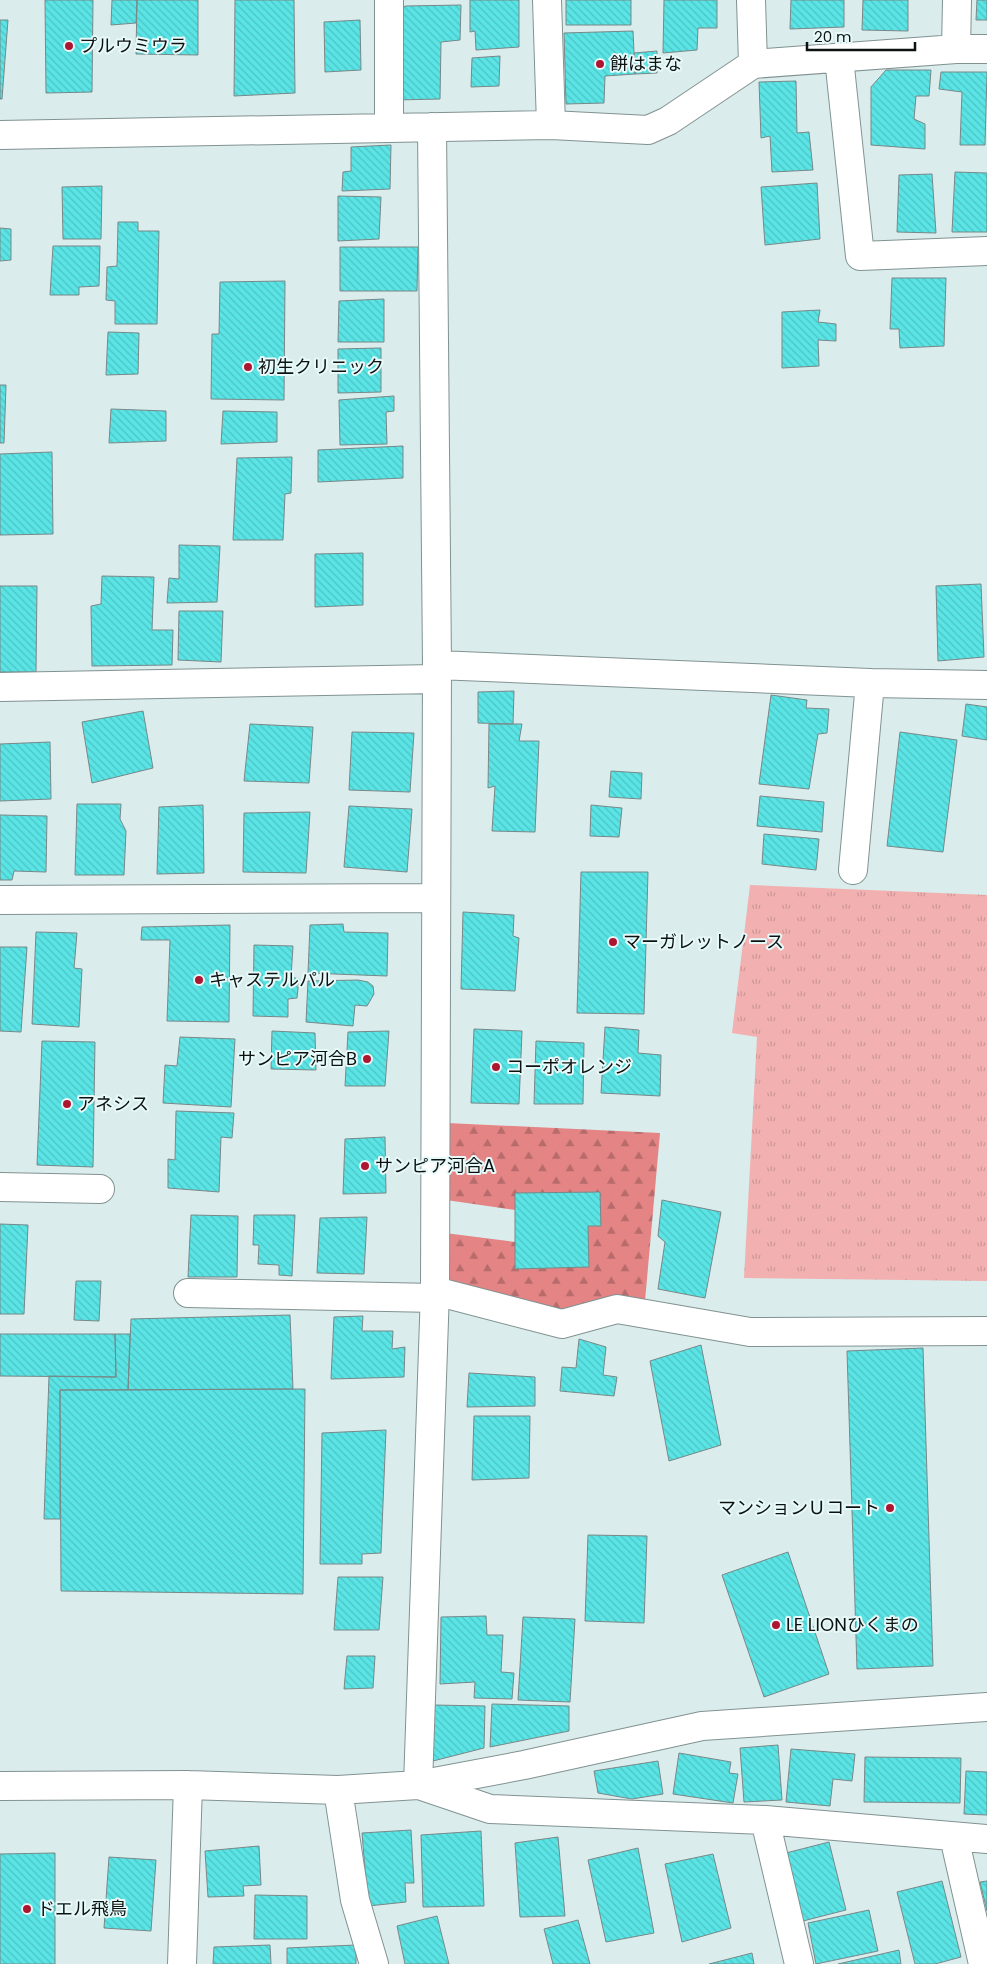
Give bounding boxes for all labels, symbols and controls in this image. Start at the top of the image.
scale bar [807,20,914,52]
text: 20 m [814,26,852,47]
place label: プルウミウラ [79,33,187,58]
marker: プルウミウラ [63,40,75,52]
place label: 餅はまな [610,51,682,76]
marker: 餅はまな [594,58,606,70]
place label: 初生クリニック [258,354,384,379]
marker: 初生クリニック [242,361,254,373]
place label: マーガレットノース [623,929,784,954]
marker: マーガレットノース [607,936,619,948]
place label: キャステルパル [209,967,335,992]
marker: キャステルパル [193,974,205,986]
place label: サンピア河合B [238,1046,357,1071]
marker: サンピア河合B [361,1053,373,1065]
place label: コーポオレンジ [506,1054,632,1079]
marker: コーポオレンジ [490,1061,502,1073]
place label: アネシス [77,1091,149,1116]
marker: アネシス [61,1098,73,1110]
place label: サンピア河合A [375,1153,495,1178]
marker: サンピア河合A [359,1160,371,1172]
place label: マンションＵコート [718,1495,880,1520]
marker: マンションＵコート [884,1502,896,1514]
place label: LE LIONひくまの [786,1612,919,1637]
marker: LE LIONひくまの [770,1619,782,1631]
place label: ドエル飛鳥 [37,1896,127,1921]
marker: ドエル飛鳥 [21,1903,33,1915]

